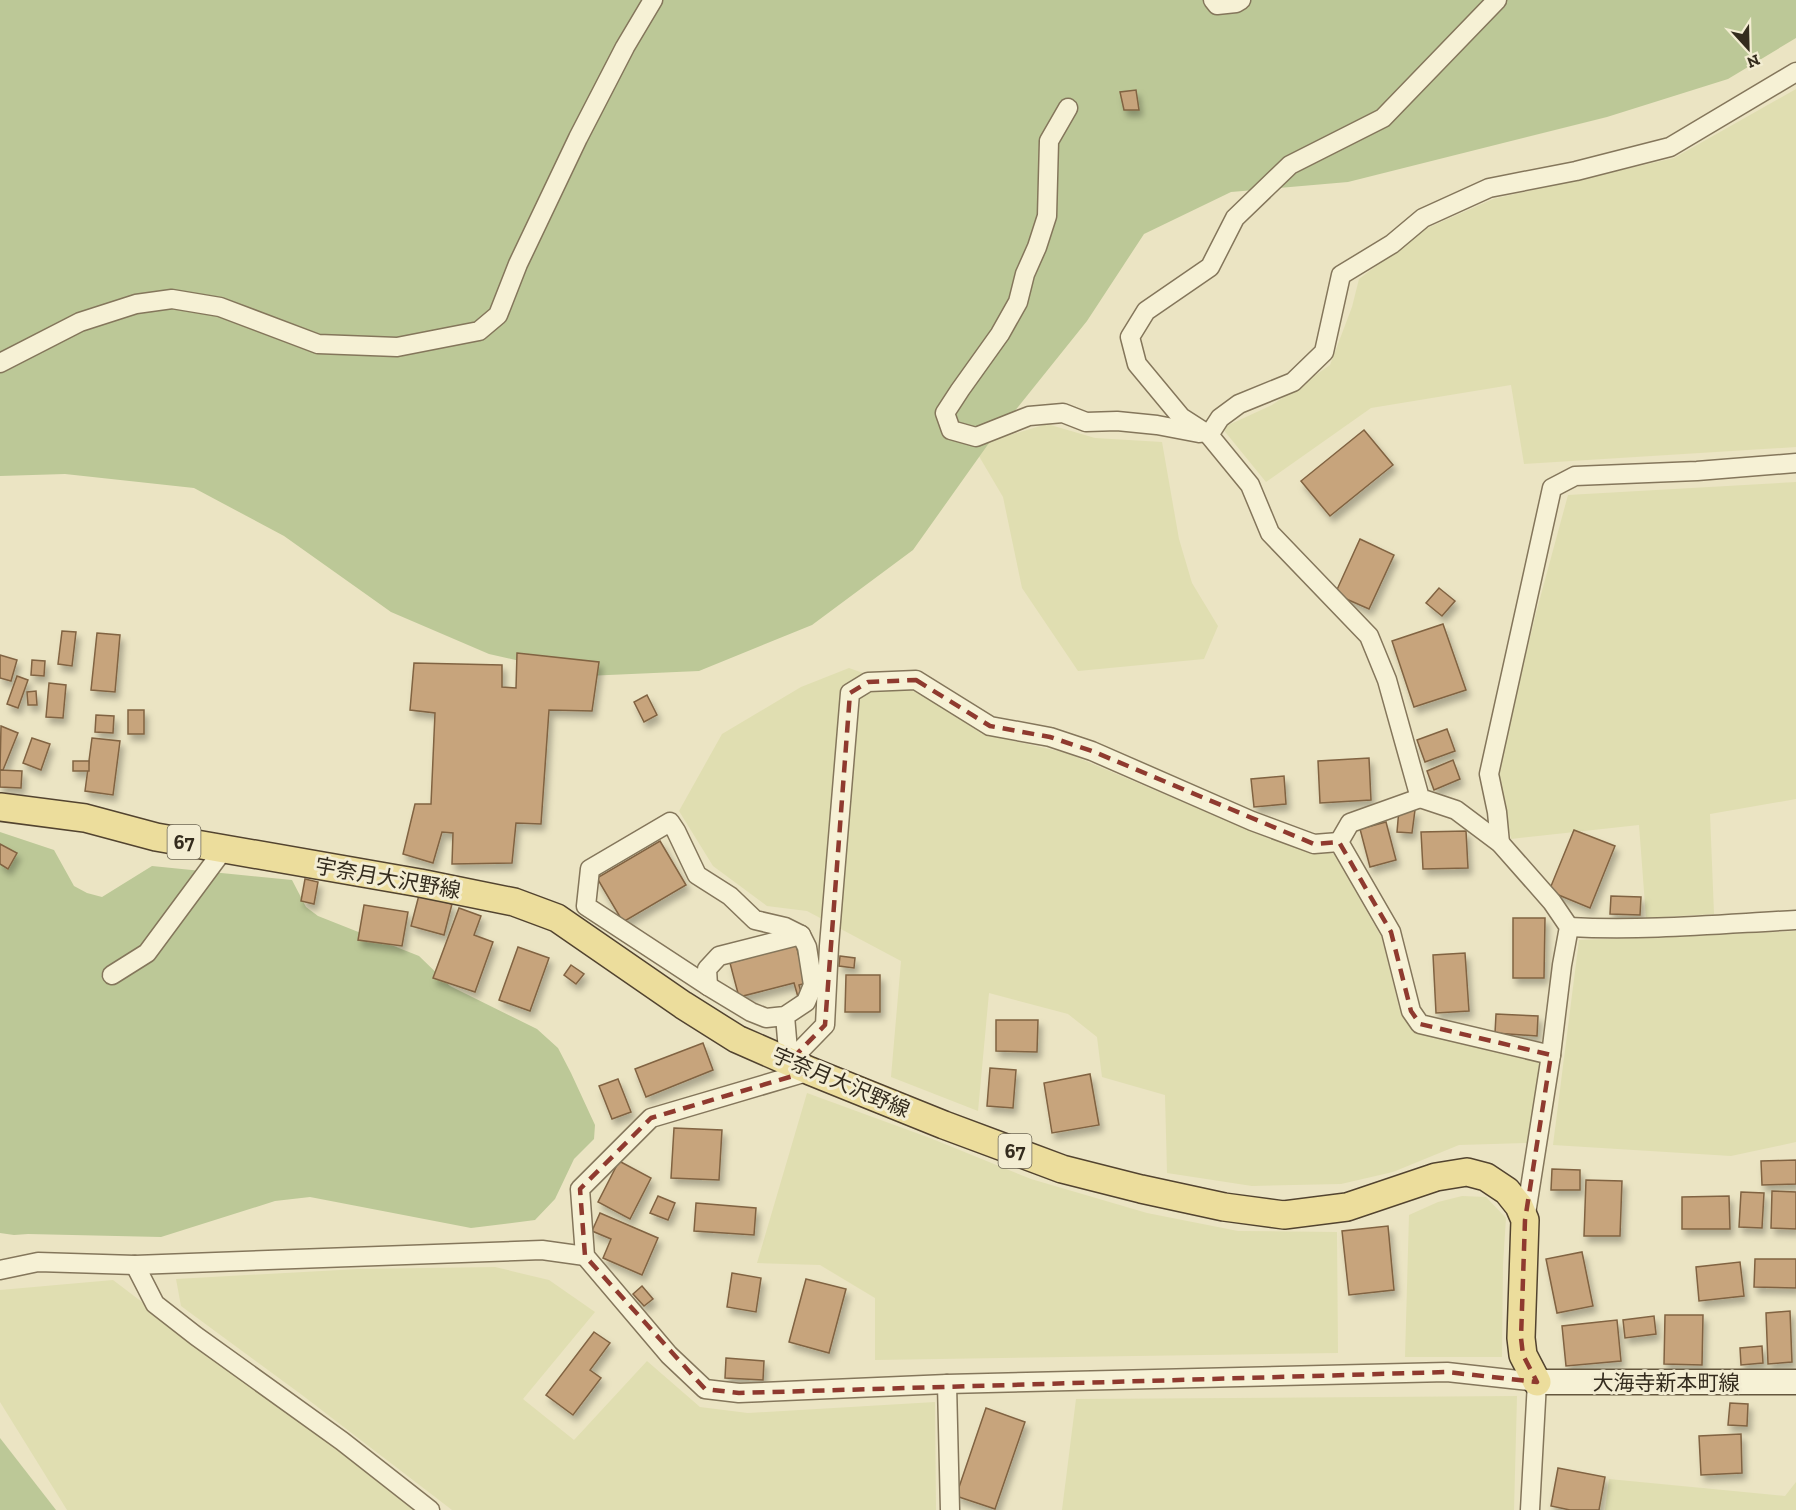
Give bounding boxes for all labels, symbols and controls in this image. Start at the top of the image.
north arrow [1718,18,1778,78]
text: N [1744,50,1763,73]
road number: 67 [168,825,201,859]
street label: 宇奈月大沢野線 [313,853,463,903]
street label: 宇奈月大沢野線 [768,1042,914,1122]
road number: 67 [998,1134,1032,1168]
street label: 大海寺新本町線 [1593,1370,1740,1395]

